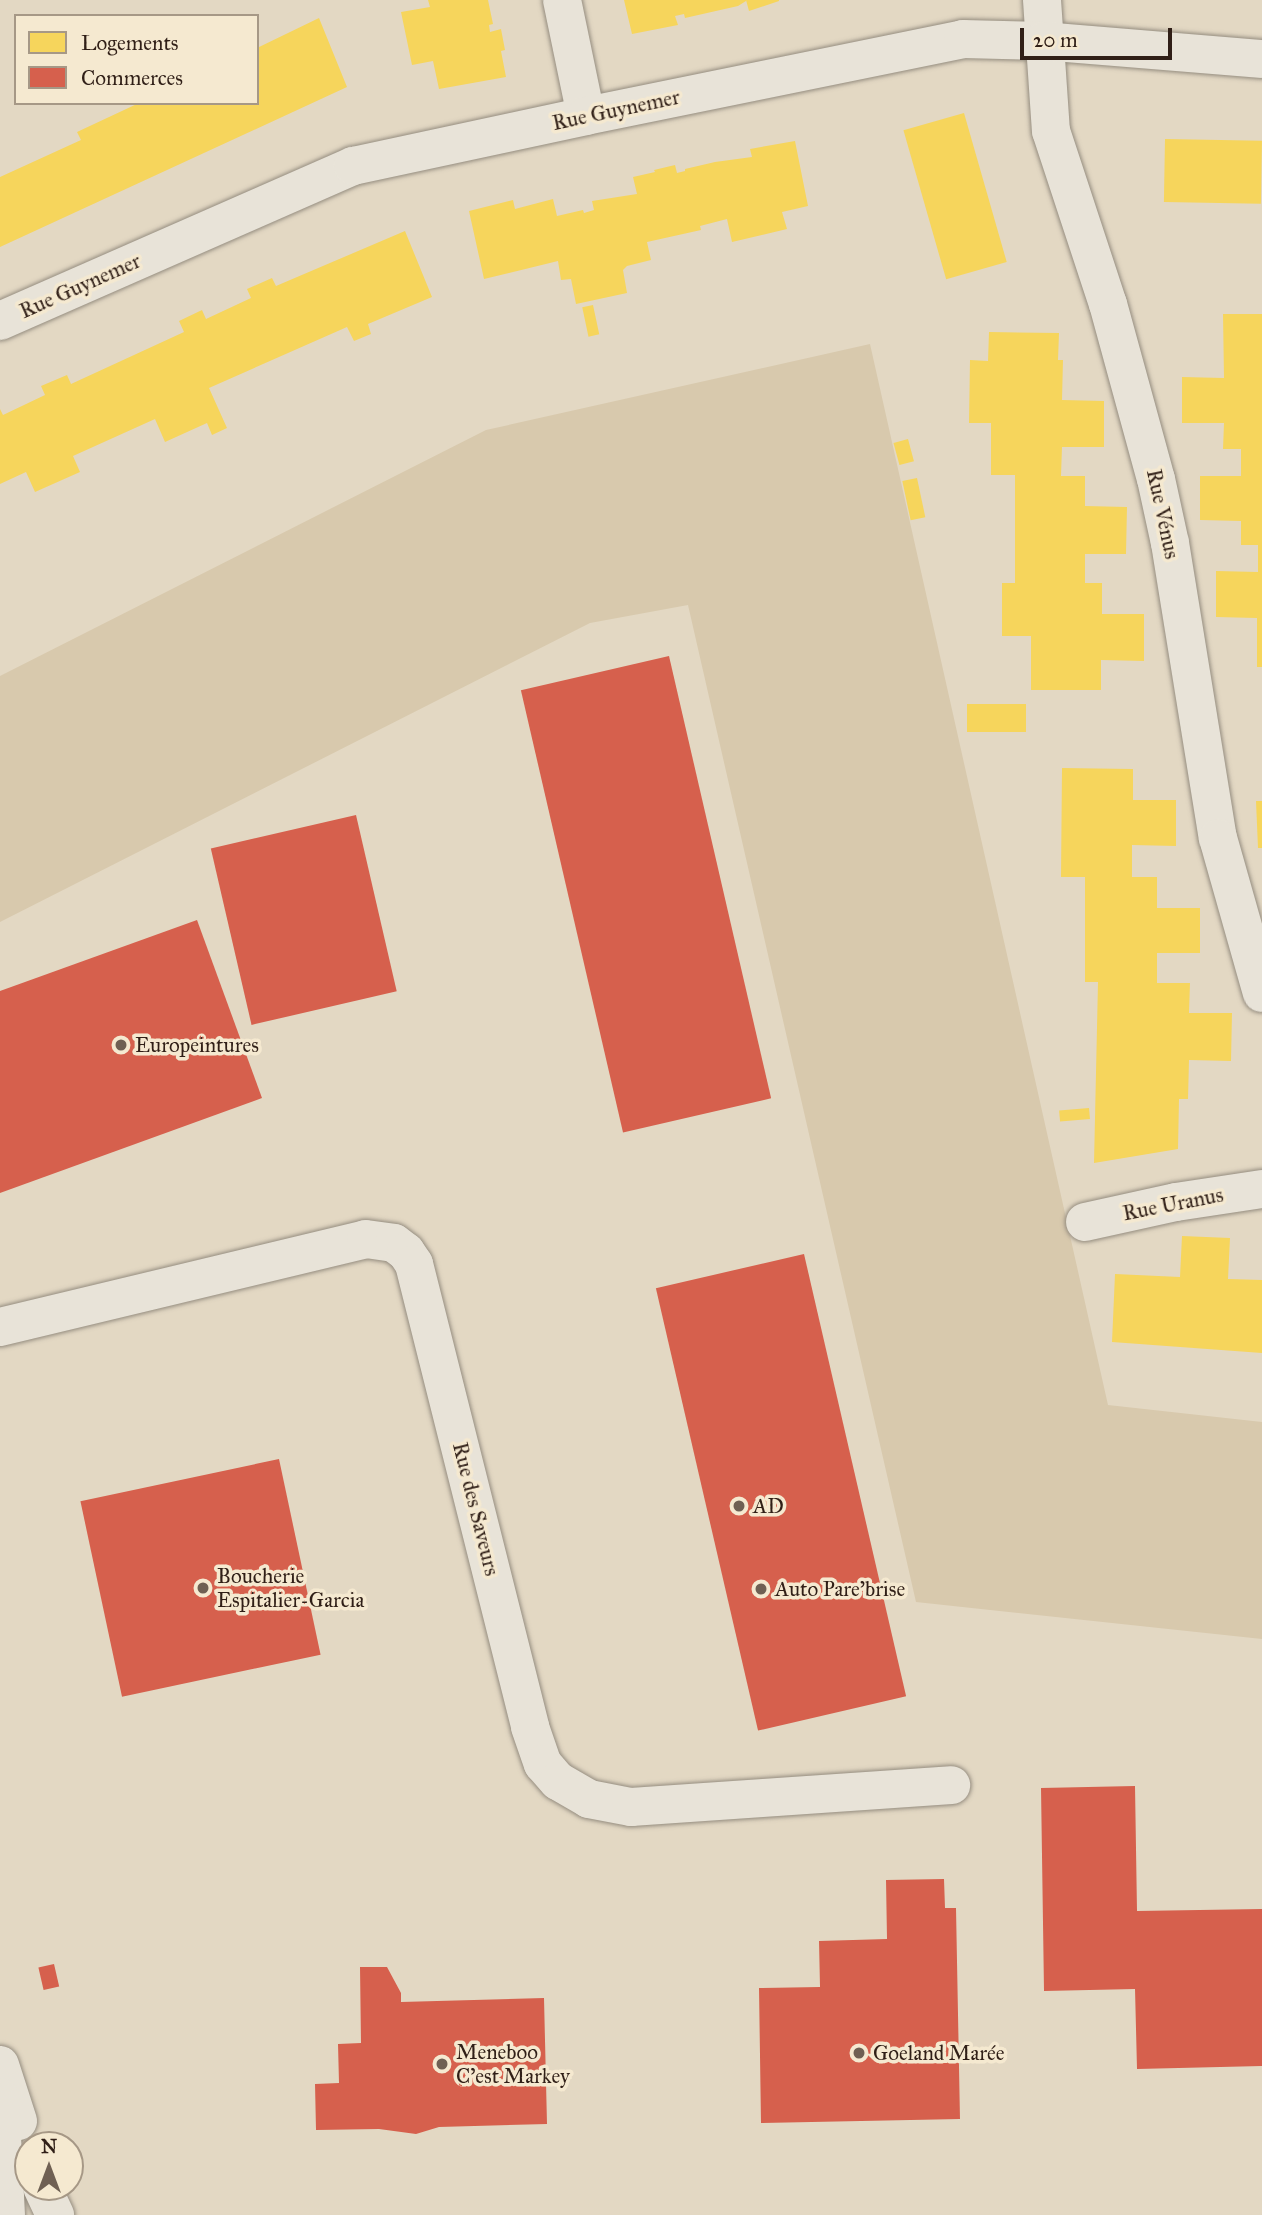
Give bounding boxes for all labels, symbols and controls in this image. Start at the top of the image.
legend [14,14,259,105]
scale bar [1024,14,1176,58]
text: 20 m [1033,27,1078,53]
text: Logements [81,30,178,56]
text: Commerces [81,65,183,91]
street label: Rue Guynemer [550,84,682,136]
street label: Rue Guynemer [16,248,144,324]
street label: Rue Vénus [1141,467,1185,561]
place label: Europeintures [135,1032,259,1058]
marker: Europeintures [113,1037,129,1053]
street label: Rue Uranus [1121,1182,1225,1226]
street label: Rue des Saveurs [447,1440,505,1578]
place label: AD [753,1493,784,1519]
marker: AD [731,1498,747,1514]
place label: Boucherie Espitalier-Garcia [217,1563,364,1613]
place label: Auto Pare'brise [775,1576,905,1602]
marker: Boucherie Espitalier-Garcia [195,1580,211,1596]
marker: Auto Pare'brise [753,1581,769,1597]
place label: Meneboo C'est Markey [456,2039,570,2089]
place label: Goeland Marée [873,2040,1005,2066]
marker: Goeland Marée [851,2045,867,2061]
marker: Meneboo C'est Markey [434,2056,450,2072]
north arrow [14,2131,84,2201]
text: N [41,2135,57,2158]

